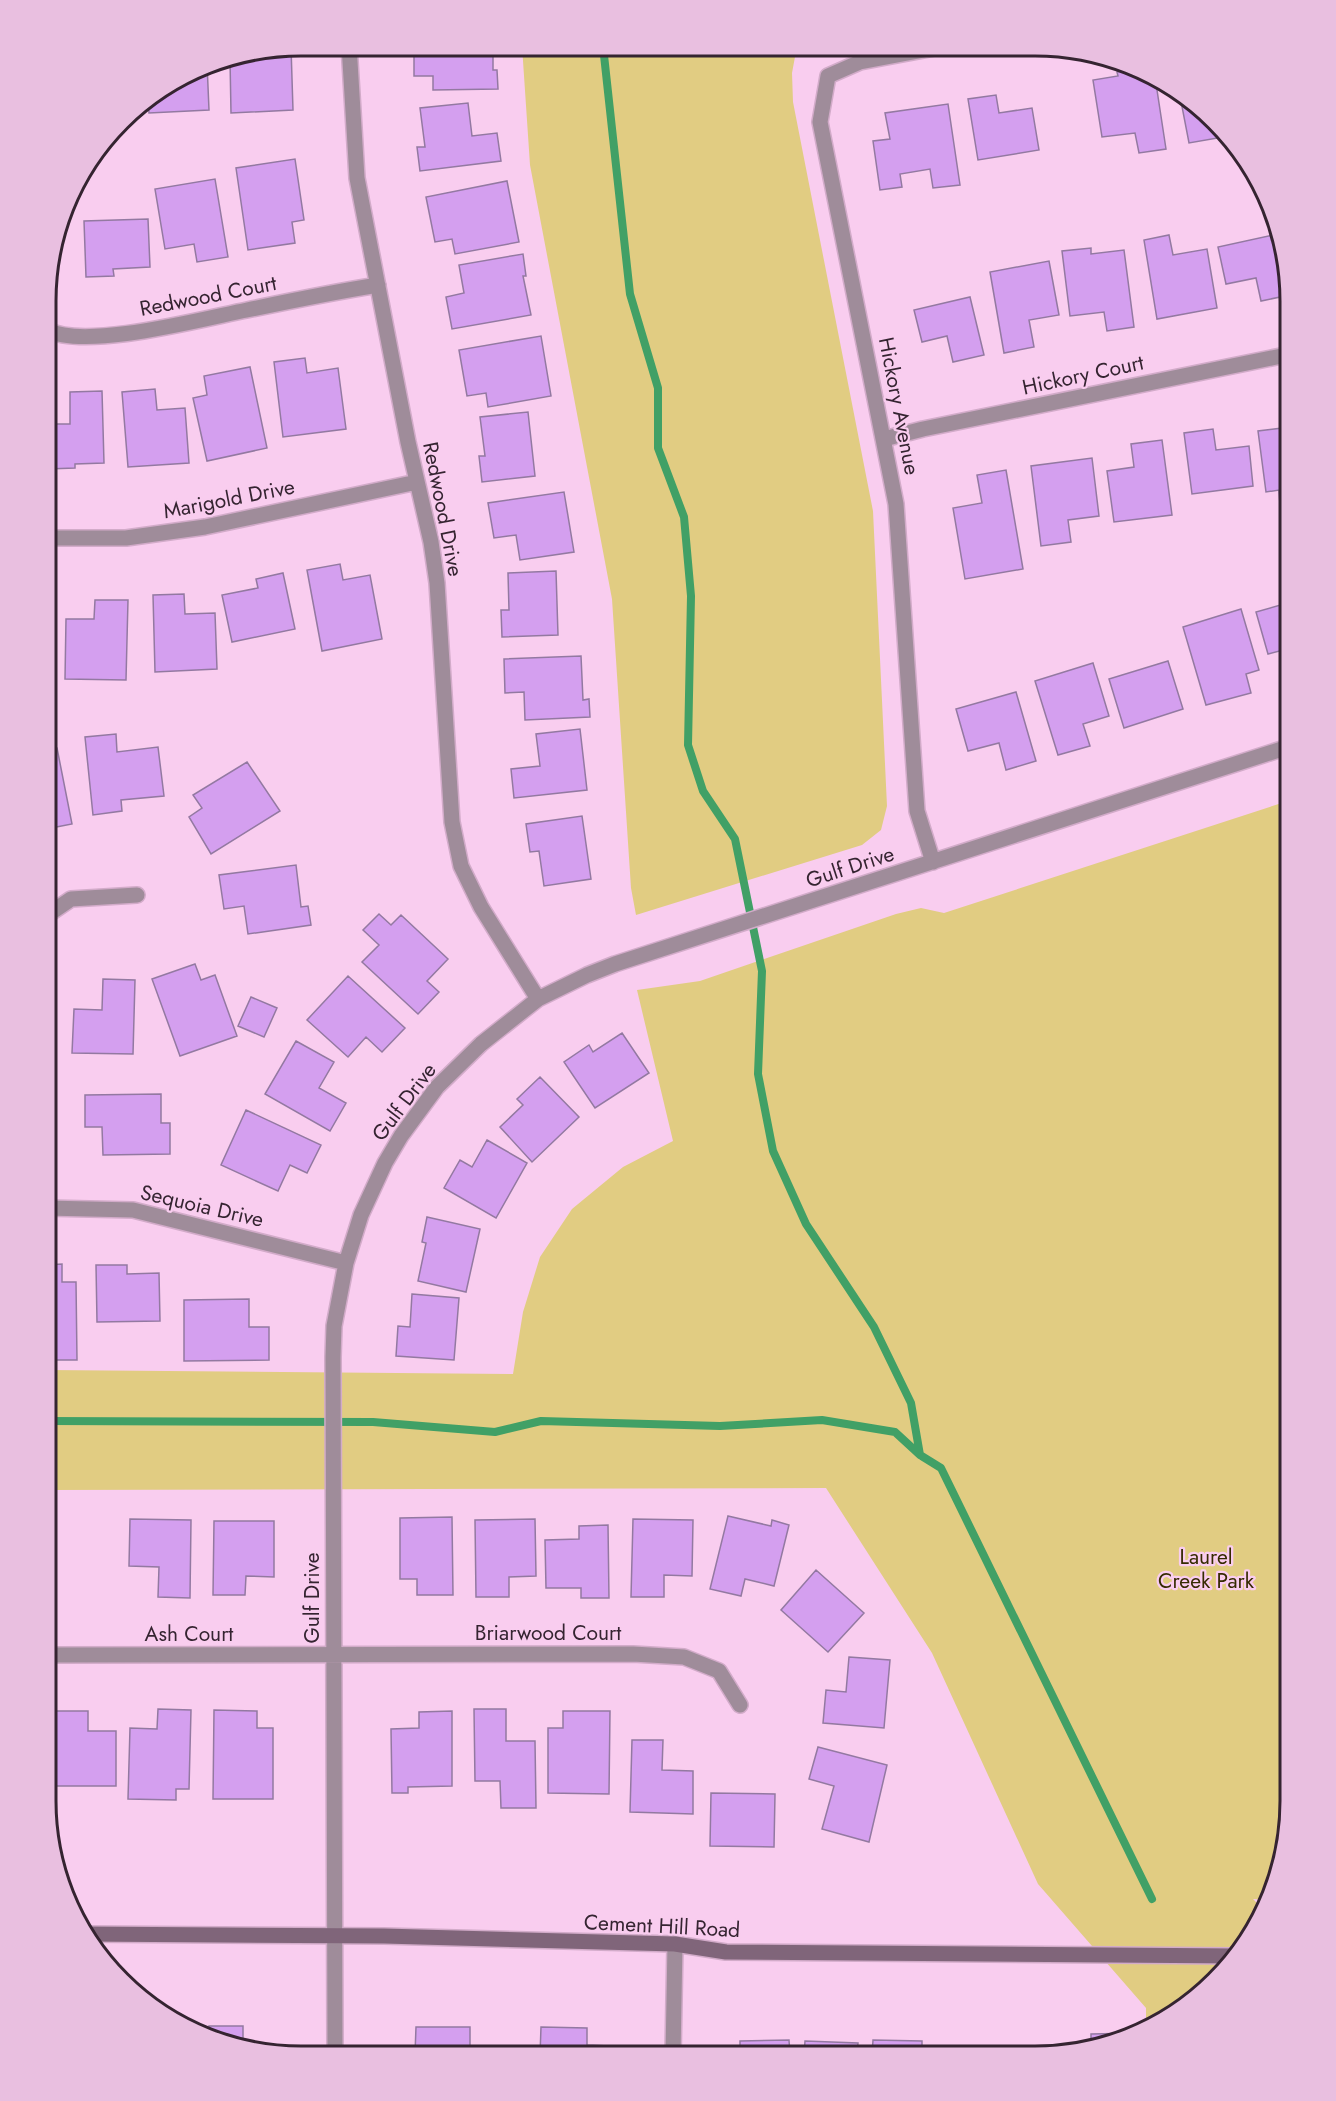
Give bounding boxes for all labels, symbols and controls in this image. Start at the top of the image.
street label: Redwood Court [137,268,279,324]
street label: Hickory Avenue [871,335,927,478]
street label: Hickory Court [1020,347,1146,403]
street label: Redwood Drive [415,439,471,579]
street label: Marigold Drive [161,472,297,526]
street label: Gulf Drive [802,839,898,895]
street label: Gulf Drive [365,1056,444,1147]
street label: Sequoia Drive [138,1177,267,1235]
park label: Laurel Creek Park [1158,1542,1255,1596]
street label: Gulf Drive [297,1552,327,1644]
street label: Briarwood Court [475,1618,621,1648]
street label: Ash Court [145,1619,233,1649]
street label: Cement Hill Road [583,1907,741,1945]

